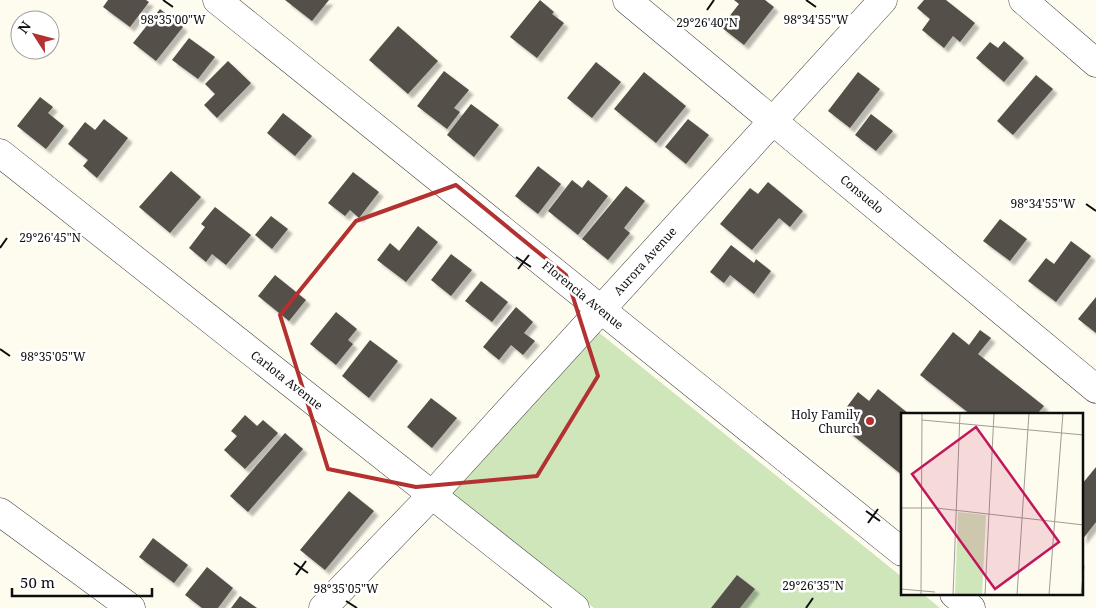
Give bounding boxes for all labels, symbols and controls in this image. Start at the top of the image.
north arrow [10,10,60,60]
text: 98°35'00"W [140,11,206,28]
text: 98°34'55"W [783,11,849,28]
text: 29°26'40"N [676,14,738,31]
text: N [13,17,35,37]
street label: Consuelo [837,171,887,217]
text: 98°34'55"W [1010,195,1076,212]
street label: Aurora Avenue [610,223,680,299]
text: 29°26'45"N [19,229,81,246]
street label: Florencia Avenue [539,257,627,333]
street label: Carlota Avenue [247,346,327,414]
text: 98°35'05"W [20,348,86,365]
place label: Holy Family Church [791,406,860,437]
inset map [901,413,1084,596]
marker: Holy Family Church [864,415,876,427]
scale bar [12,566,152,598]
text: 50 m [20,572,55,592]
text: 29°26'35"N [782,577,844,594]
text: 98°35'05"W [313,580,379,597]

